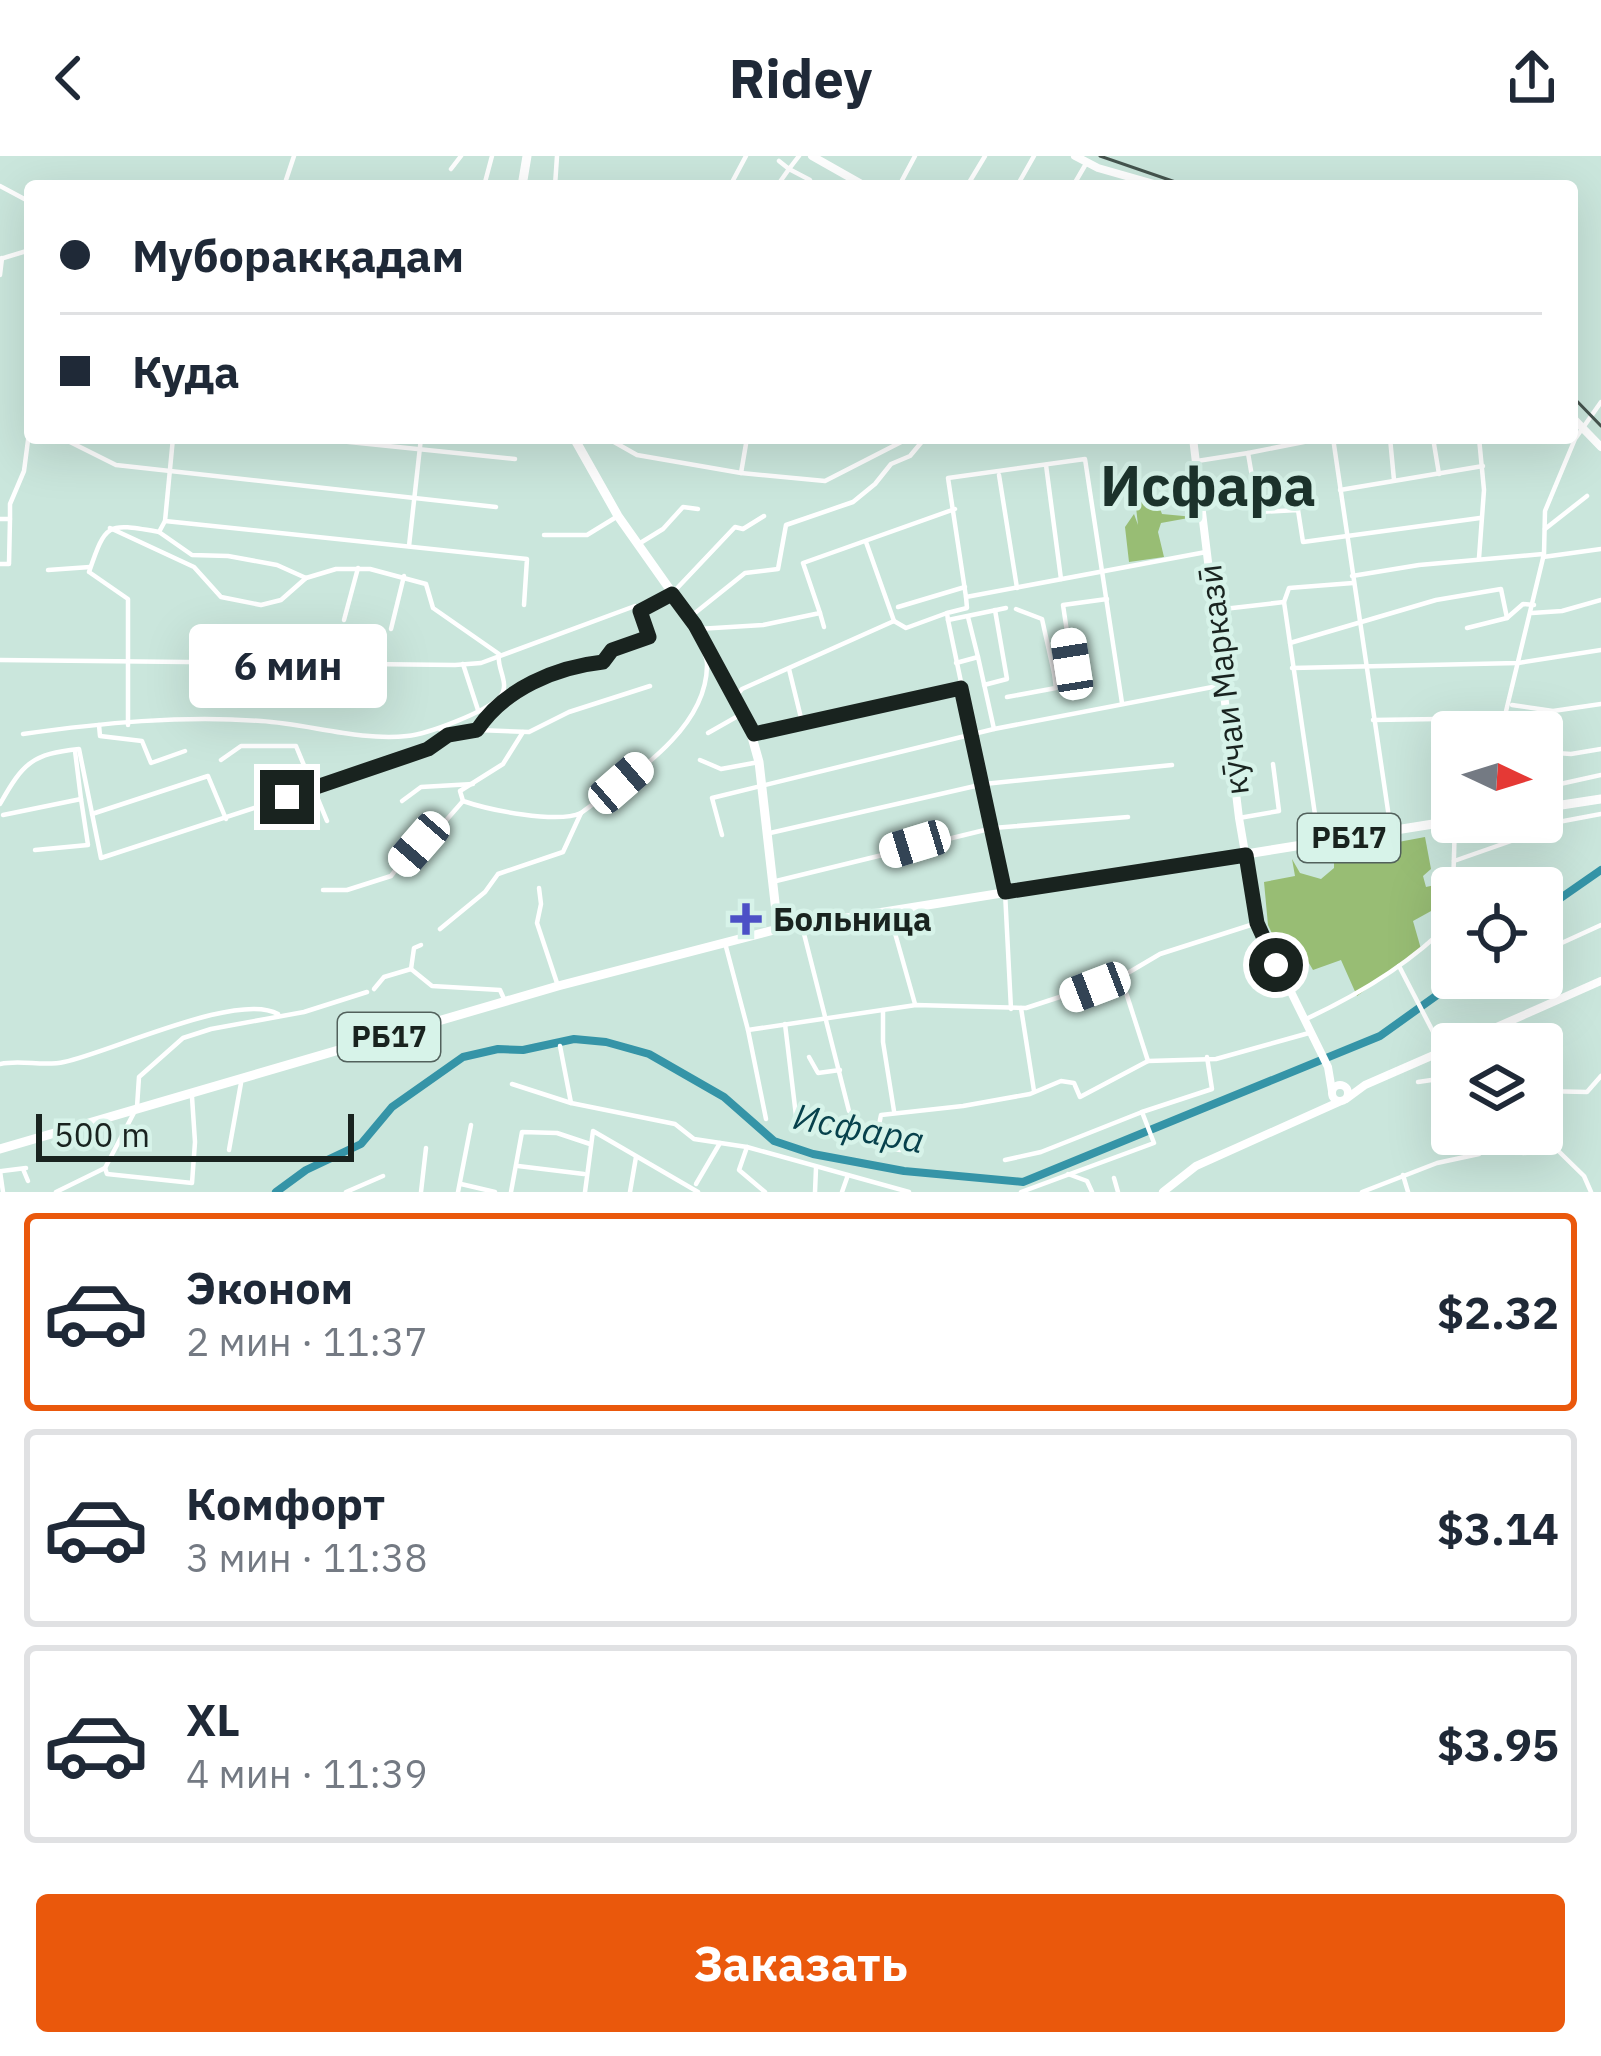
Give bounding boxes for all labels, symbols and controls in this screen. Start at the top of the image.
text: Ridey [729,43,872,113]
icon: back [36,45,102,111]
icon: share [1499,45,1565,111]
text: Муборакқадам [132,226,464,284]
text: Куда [132,342,240,400]
district label: Исфара [1100,448,1316,522]
street label: кӯчаи Марказӣ [1187,562,1258,798]
callout: 6 мин [188,623,386,707]
car [1049,626,1095,702]
text: 6 мин [234,640,342,691]
north arrow [1431,711,1563,843]
map controls [1431,711,1563,1155]
car [582,746,660,820]
route end [260,770,314,824]
car [382,805,456,883]
road number: РБ17 [1298,814,1400,862]
car [875,816,955,872]
button: locate [1431,867,1563,999]
place label: Больница [773,897,932,940]
marker: Больница [730,903,762,935]
route start [1249,938,1303,992]
car [1055,957,1135,1017]
road number: РБ17 [338,1013,440,1061]
button: layers [1431,1023,1563,1155]
water label: Исфара [790,1092,929,1163]
scale bar [36,1108,354,1161]
text: 500 m [54,1113,150,1156]
icon: car [42,1258,150,1366]
text: Эконом [186,1258,353,1316]
text: $2.32 [1437,1283,1559,1341]
text: 2 мин · 11:37 [186,1316,428,1367]
icon: car [42,1474,150,1582]
text: Комфорт [186,1474,385,1532]
text: $3.14 [1437,1499,1559,1557]
text: 3 мин · 11:38 [186,1532,428,1583]
icon: car [42,1690,150,1798]
text: XL [186,1690,240,1748]
text: $3.95 [1437,1715,1559,1773]
text: 4 мин · 11:39 [186,1748,428,1799]
button: Заказать [36,1894,1565,2032]

